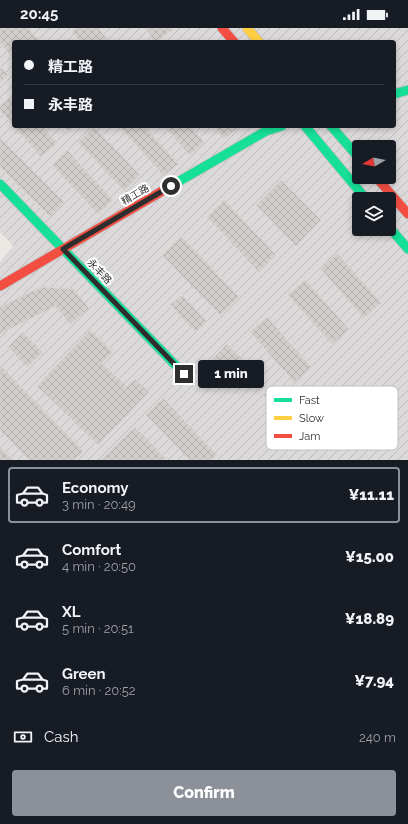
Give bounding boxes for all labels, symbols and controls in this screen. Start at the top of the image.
text: 20:45 [20,5,58,23]
text: 精工路 [48,58,93,76]
text: 永丰路 [48,96,93,114]
north arrow [352,140,396,184]
map controls [352,140,396,236]
route start [162,177,180,195]
street label: 精工路 [120,182,151,207]
button: layers [352,192,396,236]
street label: 永丰路 [85,257,114,286]
callout: 1 min [198,360,264,388]
route end [175,365,193,383]
text: 1 min [214,366,248,381]
legend [266,386,398,450]
text: Fast [299,394,320,407]
text: Slow [299,412,324,425]
text: Jam [299,430,320,443]
icon: car [14,477,50,513]
text: Economy [62,479,129,497]
text: ¥11.11 [348,486,394,504]
text: 3 min · 20:49 [62,497,136,512]
icon: car [14,539,50,575]
text: Comfort [62,541,121,559]
text: ¥15.00 [345,548,394,566]
text: 4 min · 20:50 [62,559,136,574]
icon: car [14,601,50,637]
text: XL [62,603,80,621]
text: ¥18.89 [345,610,394,628]
text: 5 min · 20:51 [62,621,134,636]
icon: car [14,663,50,699]
text: Green [62,665,106,683]
text: ¥7.94 [354,672,394,690]
text: 6 min · 20:52 [62,683,136,698]
icon: cash [12,726,34,748]
text: Cash [44,728,78,746]
text: 240 m [359,730,396,745]
button: Confirm [12,770,396,816]

